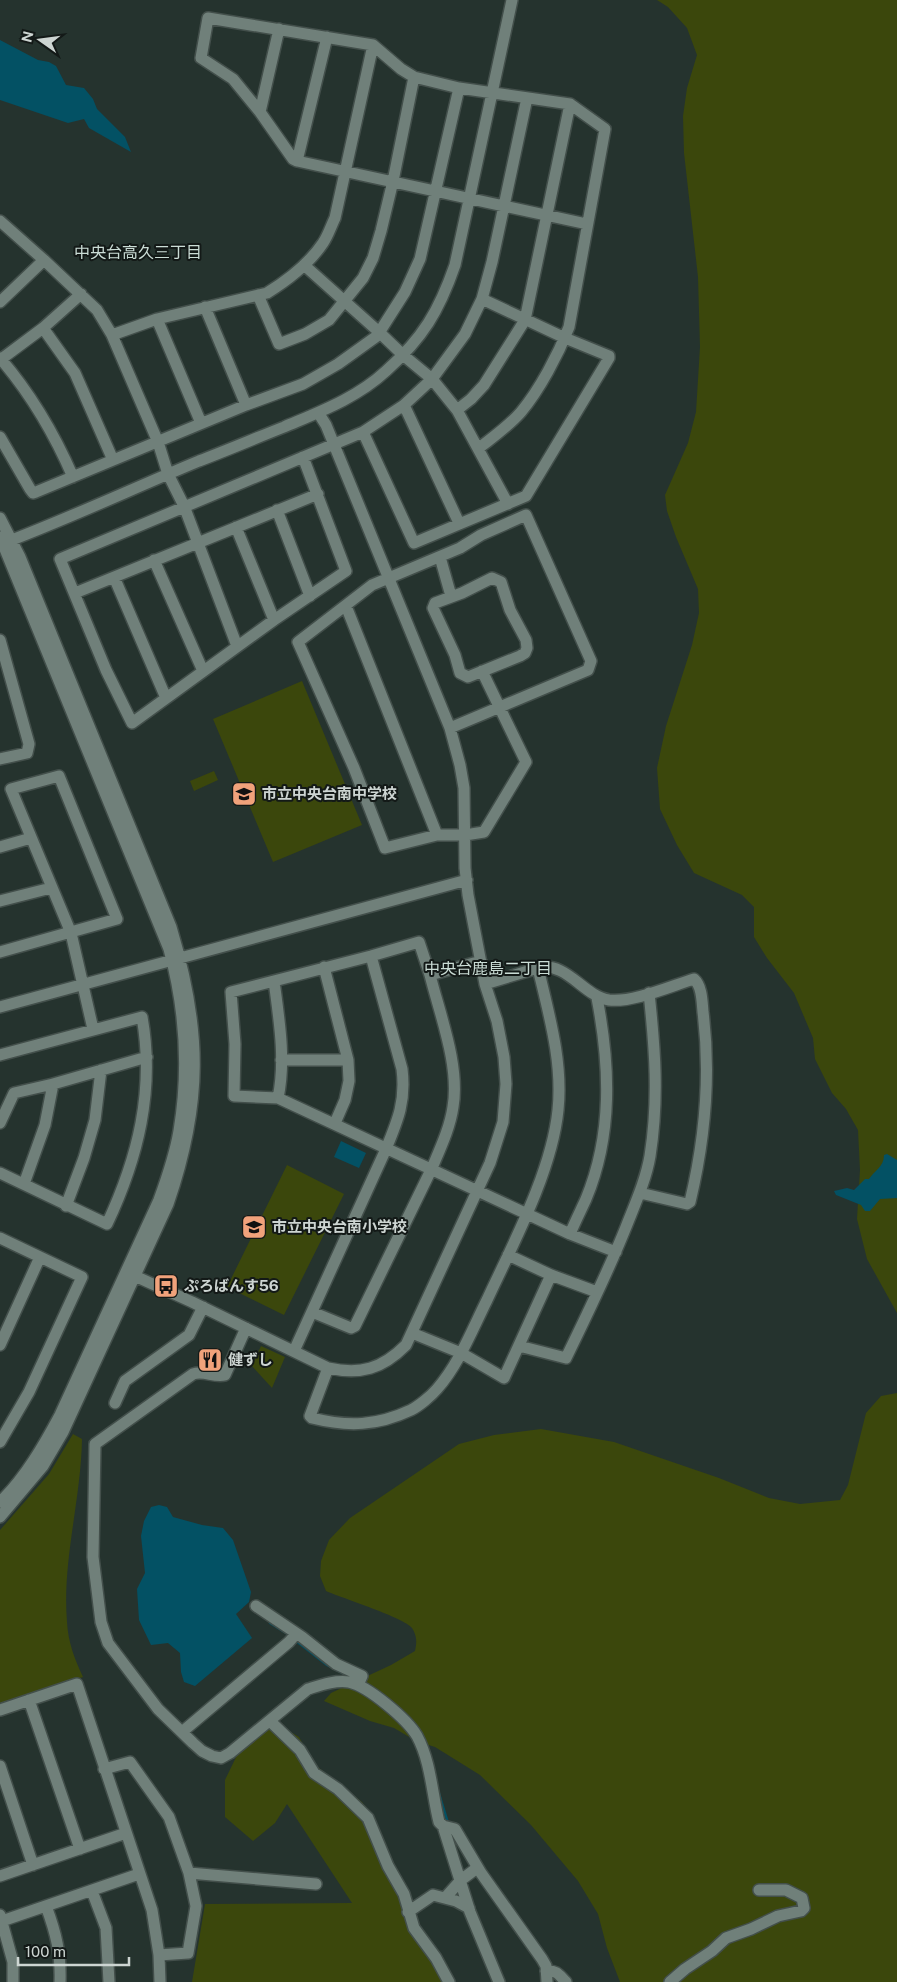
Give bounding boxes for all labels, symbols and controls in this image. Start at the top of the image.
north arrow [15,15,65,65]
text: N [18,30,36,44]
district label: 中央台高久三丁目 [74,243,202,262]
school or university icon: 市立中央台南中学校 [231,781,257,807]
place label: 市立中央台南中学校 [262,785,397,802]
district label: 中央台鹿島二丁目 [424,959,552,978]
school or university icon: 市立中央台南小学校 [241,1214,267,1240]
place label: 市立中央台南小学校 [272,1218,407,1235]
bus stop icon: ぷろばんす56 [153,1273,179,1299]
place label: ぷろばんす56 [184,1277,279,1294]
restaurant icon: 健ずし [197,1347,223,1373]
place label: 健ずし [228,1351,273,1368]
scale bar [18,1934,129,1966]
text: 100 m [25,1943,66,1960]

